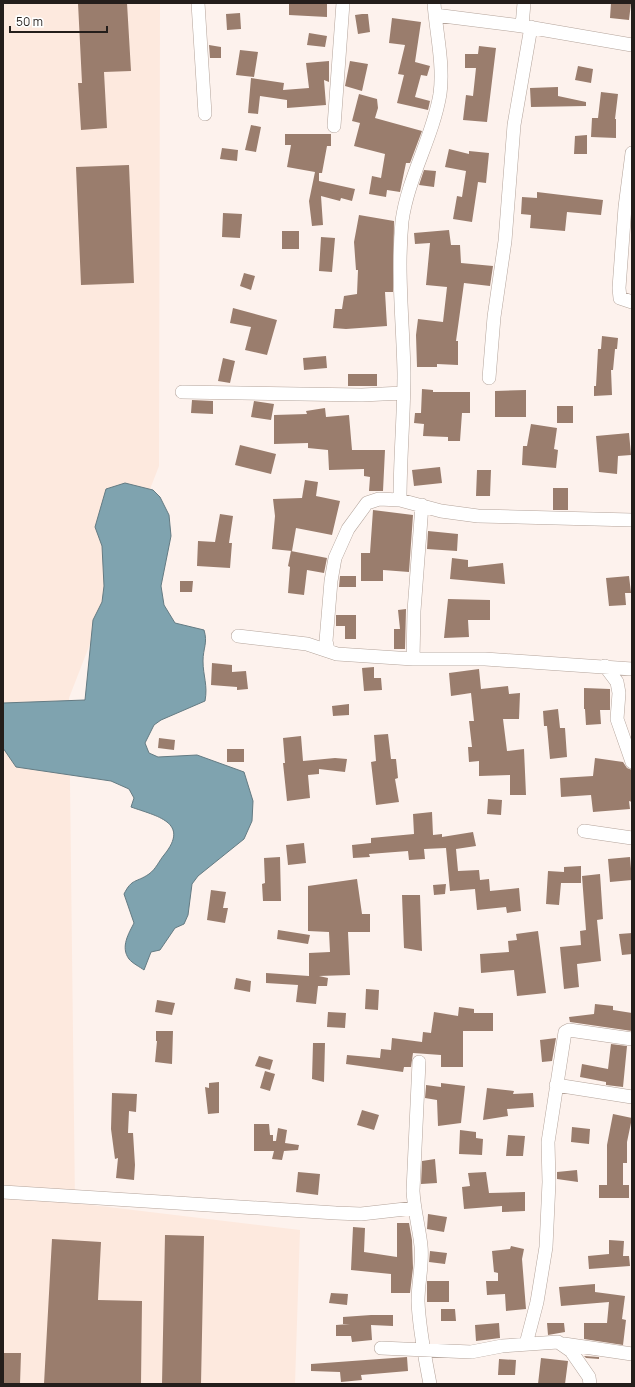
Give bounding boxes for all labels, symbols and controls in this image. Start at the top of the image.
scale bar [10,8,107,34]
text: 50 m [16,13,43,30]

